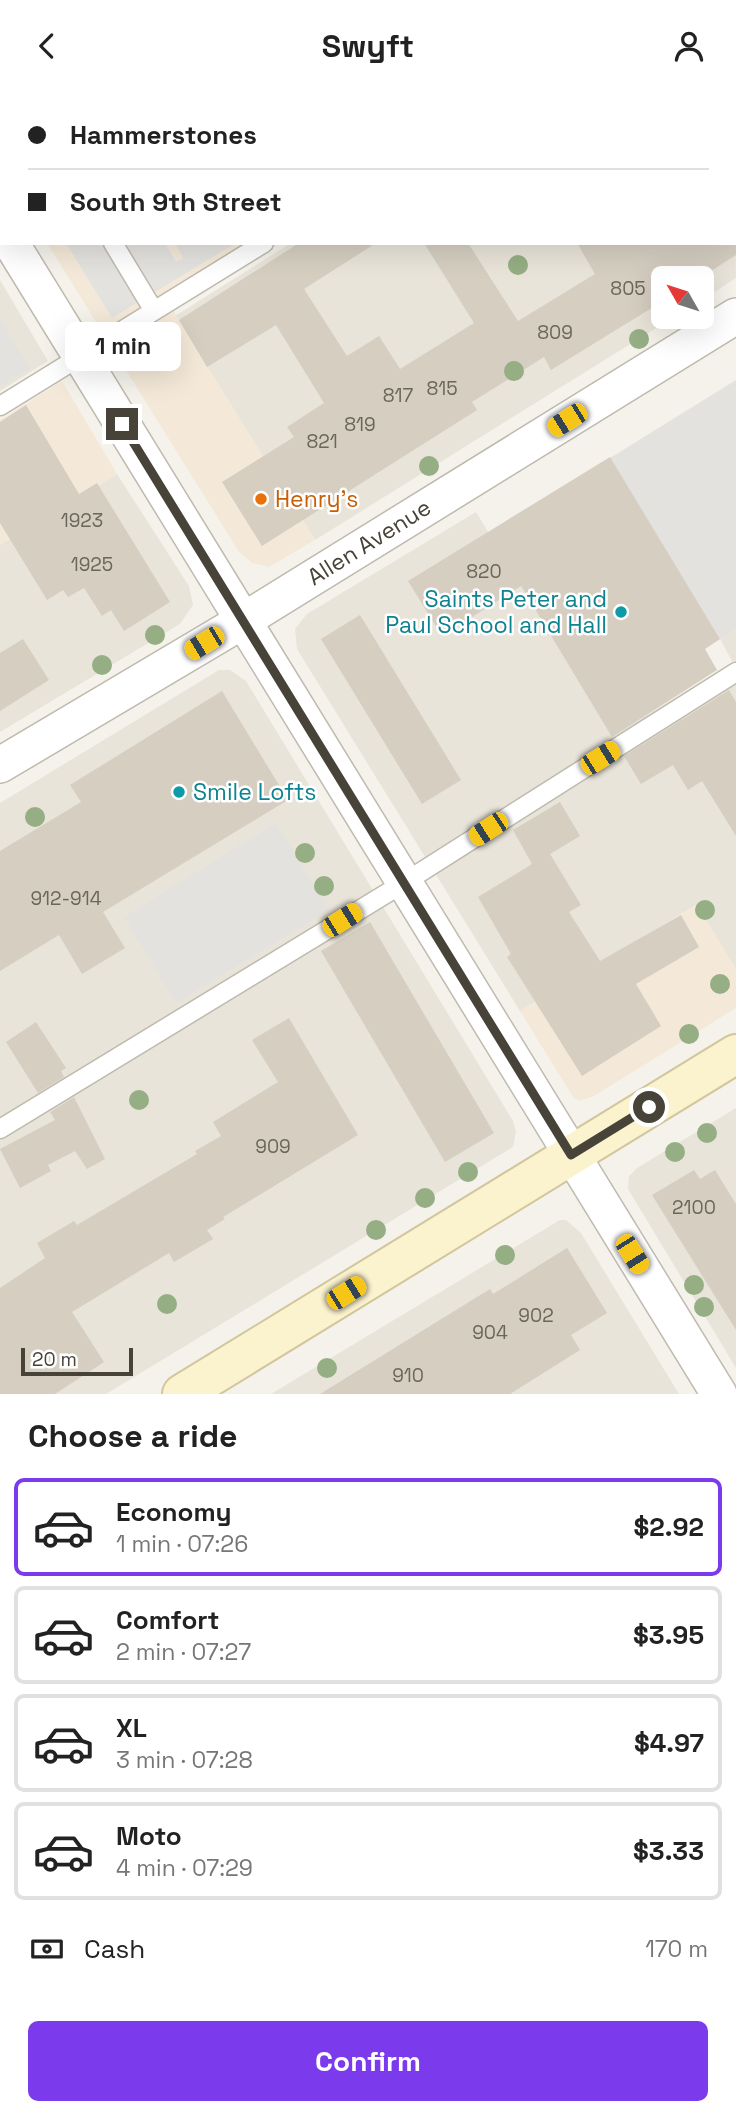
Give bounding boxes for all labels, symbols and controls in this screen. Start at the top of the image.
text: Swyft [322,26,414,66]
icon: back [28,27,66,65]
icon: person [670,27,708,65]
text: Hammerstones [70,118,257,152]
text: South 9th Street [70,185,282,219]
north arrow [651,266,714,329]
map controls [651,266,714,329]
house number: 805 [610,276,646,301]
house number: 809 [537,320,573,345]
callout: 1 min [64,323,180,371]
text: 1 min [95,331,151,361]
house number: 815 [426,376,458,401]
house number: 817 [383,383,414,408]
car [544,400,591,440]
route end [106,408,138,440]
house number: 819 [344,412,376,437]
house number: 821 [306,429,338,454]
place label: Henry's [275,484,358,514]
marker: Henry's [253,491,269,507]
street label: Allen Avenue [302,492,436,592]
house number: 1923 [61,508,103,533]
house number: 1925 [71,552,113,577]
house number: 820 [466,559,502,584]
place label: Saints Peter and Paul School and Hall [385,584,607,640]
marker: Saints Peter and Paul School and Hall [613,604,629,620]
car [181,623,228,663]
car [577,738,624,778]
place label: Smile Lofts [193,777,316,807]
marker: Smile Lofts [171,784,187,800]
car [465,809,512,849]
house number: 912-914 [30,886,102,911]
car [319,900,366,940]
route start [633,1091,665,1123]
house number: 909 [255,1134,291,1159]
house number: 2100 [672,1195,716,1220]
car [612,1231,653,1277]
car [323,1273,370,1313]
house number: 902 [518,1303,554,1328]
house number: 904 [472,1320,508,1345]
scale bar [21,1345,133,1377]
text: 20 m [32,1347,77,1372]
house number: 910 [392,1363,424,1388]
text: Choose a ride [28,1416,238,1456]
text: Economy [116,1495,232,1529]
icon: car [32,1496,95,1559]
text: $2.92 [634,1510,704,1544]
text: 1 min · 07:26 [116,1529,248,1559]
text: Comfort [116,1603,219,1637]
icon: car [32,1604,95,1667]
text: $3.95 [633,1618,704,1652]
text: 2 min · 07:27 [116,1637,251,1667]
text: XL [116,1711,147,1745]
icon: car [32,1712,95,1775]
text: $4.97 [634,1726,704,1760]
text: 3 min · 07:28 [116,1745,253,1775]
text: Moto [116,1819,182,1853]
icon: car [32,1820,95,1883]
text: $3.33 [633,1834,704,1868]
text: 4 min · 07:29 [116,1853,253,1883]
icon: cash [28,1930,66,1968]
text: Cash [84,1932,145,1966]
text: 170 m [645,1934,708,1964]
button: Confirm [28,2021,708,2101]

